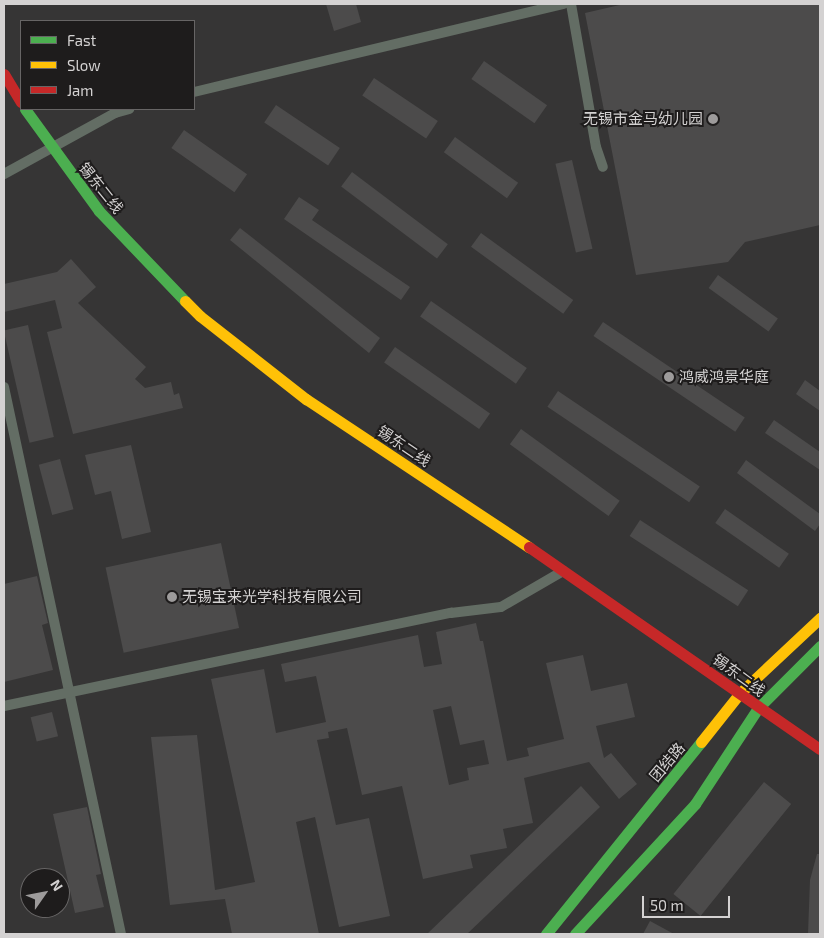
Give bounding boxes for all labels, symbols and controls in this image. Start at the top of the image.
legend [20,20,195,110]
text: Fast [67,31,96,49]
text: Slow [67,56,101,74]
text: Jam [67,81,93,99]
place label: 无锡市金马幼儿园 [583,110,703,128]
marker: 无锡市金马幼儿园 [707,113,719,125]
street label: 锡东二线 [75,159,127,217]
place label: 鸿威鸿景华庭 [679,368,769,386]
marker: 鸿威鸿景华庭 [663,371,675,383]
street label: 锡东二线 [374,422,434,470]
place label: 无锡宝来光学科技有限公司 [182,588,362,606]
marker: 无锡宝来光学科技有限公司 [166,591,178,603]
street label: 锡东二线 [709,650,769,700]
street label: 团结路 [646,739,688,785]
north arrow [20,868,70,918]
text: N [47,876,67,894]
scale bar [644,886,732,918]
text: 50 m [650,896,684,914]

